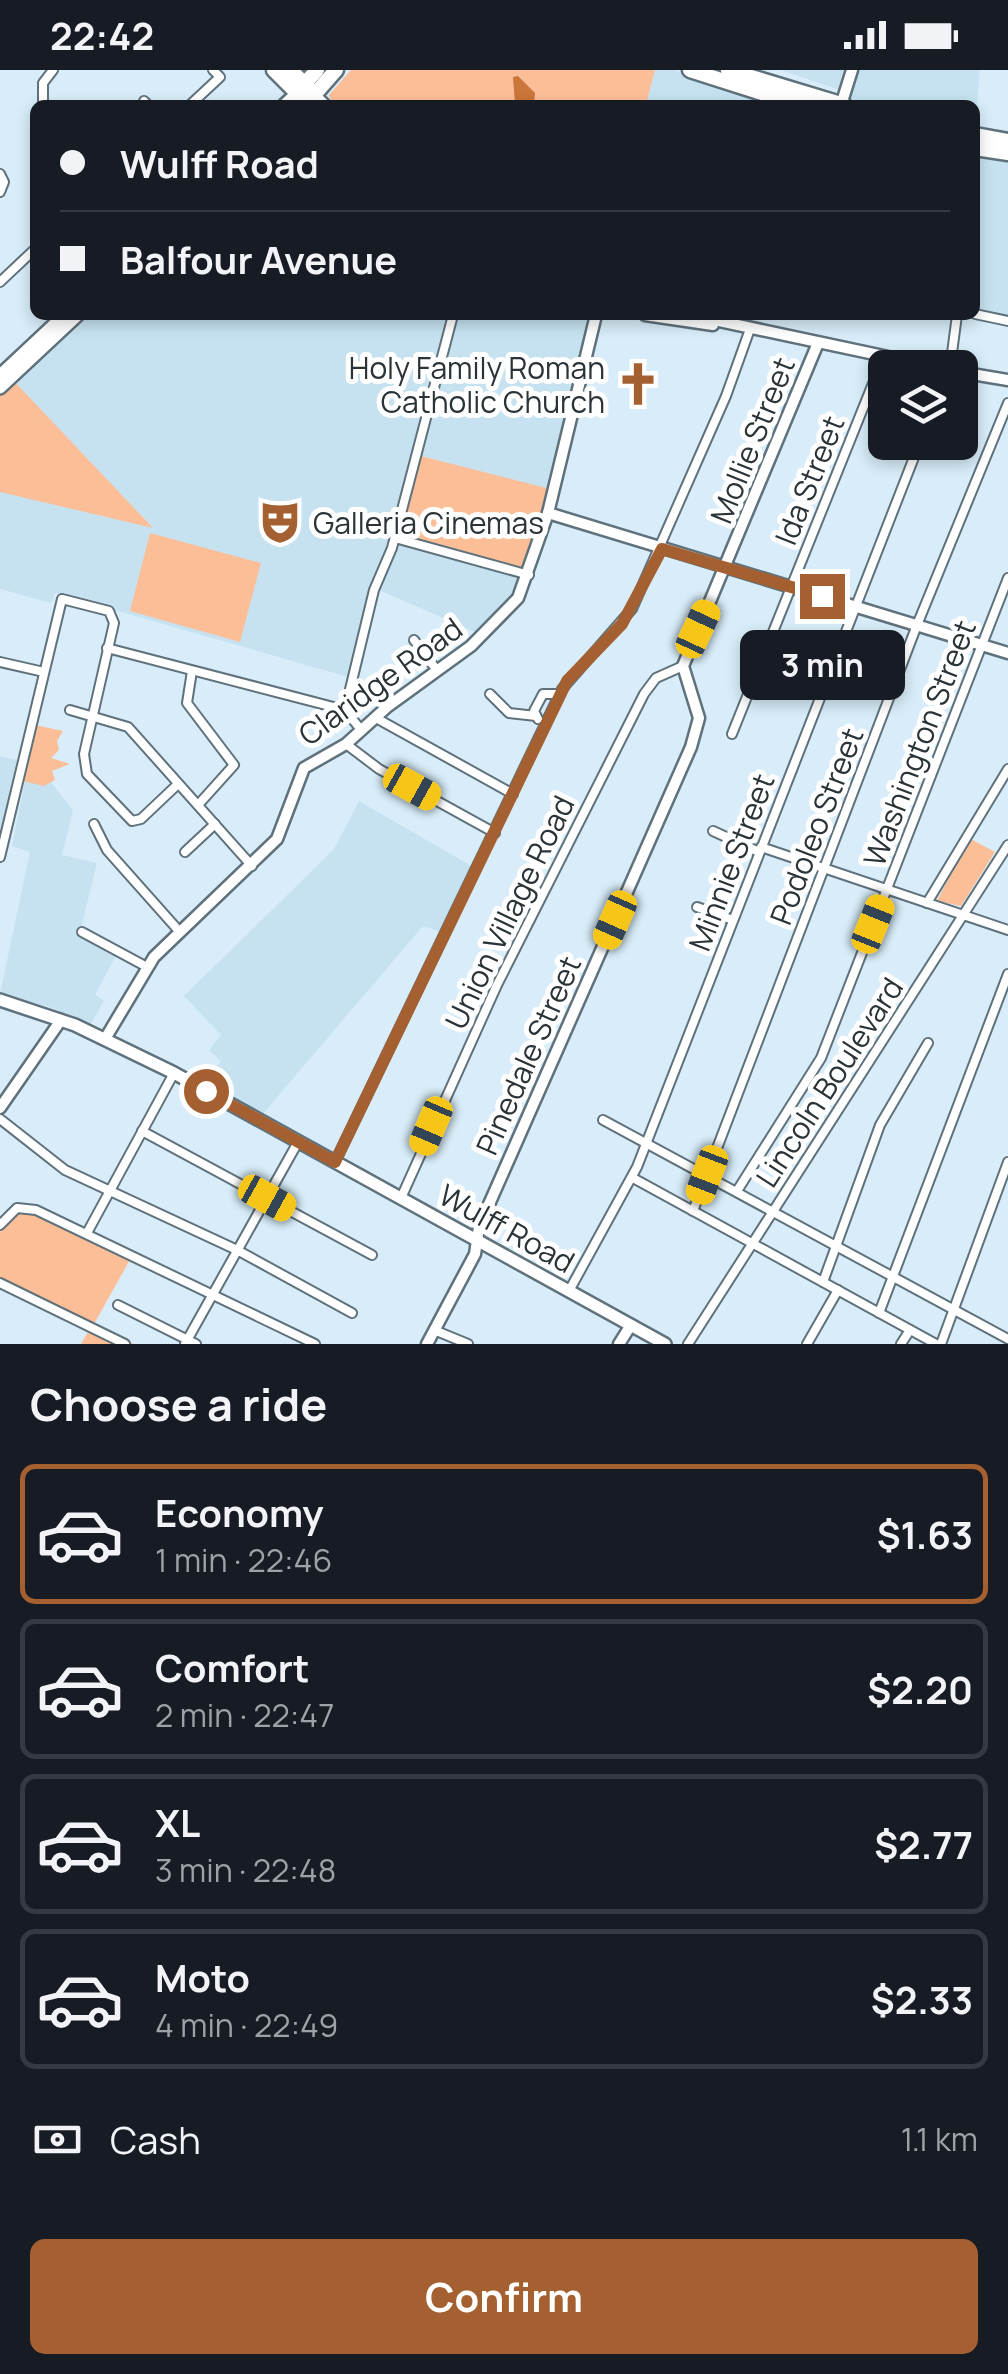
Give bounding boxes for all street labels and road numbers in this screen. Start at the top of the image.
street label: Mollie Street [700,351,804,529]
street label: Ida Street [765,409,853,551]
street label: Claridge Road [290,608,470,754]
street label: Washington Street [853,614,985,872]
street label: Podoleo Street [760,722,872,930]
street label: Minnie Street [678,768,784,956]
street label: Union Village Road [435,788,583,1036]
street label: Pinedale Street [466,949,590,1161]
street label: Lincoln Boulevard [746,969,912,1195]
street label: Wulff Road [432,1174,582,1282]

